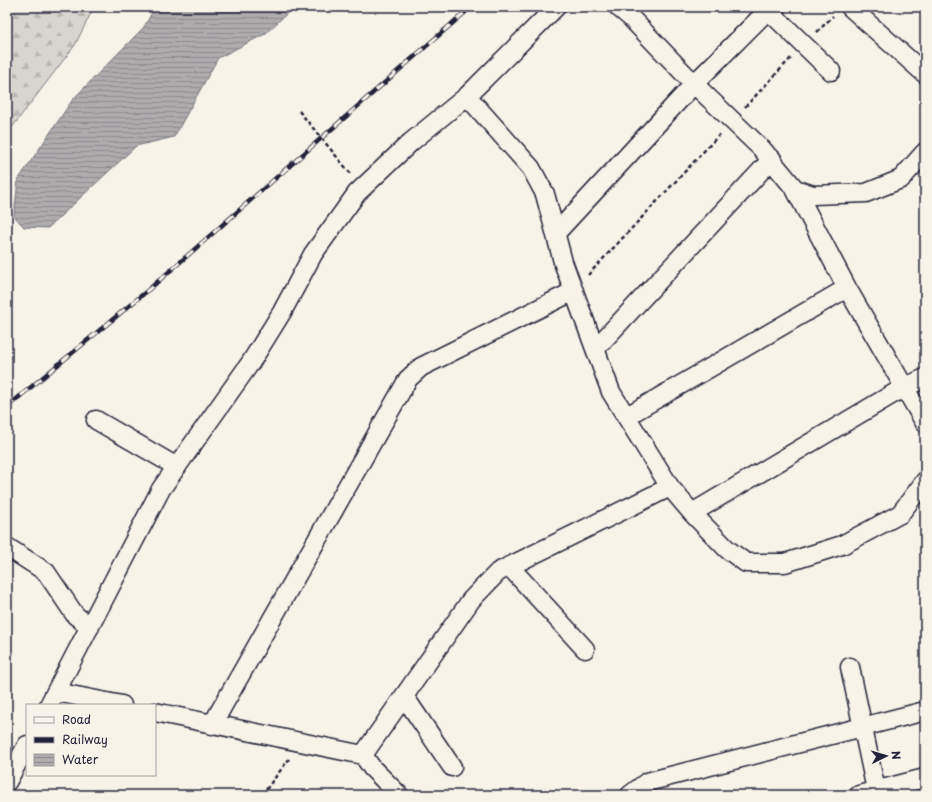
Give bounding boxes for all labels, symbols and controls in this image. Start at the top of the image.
legend [26,704,156,776]
text: Road [62,710,91,728]
text: Railway [62,730,108,748]
north arrow [866,736,906,776]
text: Water [62,750,99,768]
text: N [888,750,905,760]

